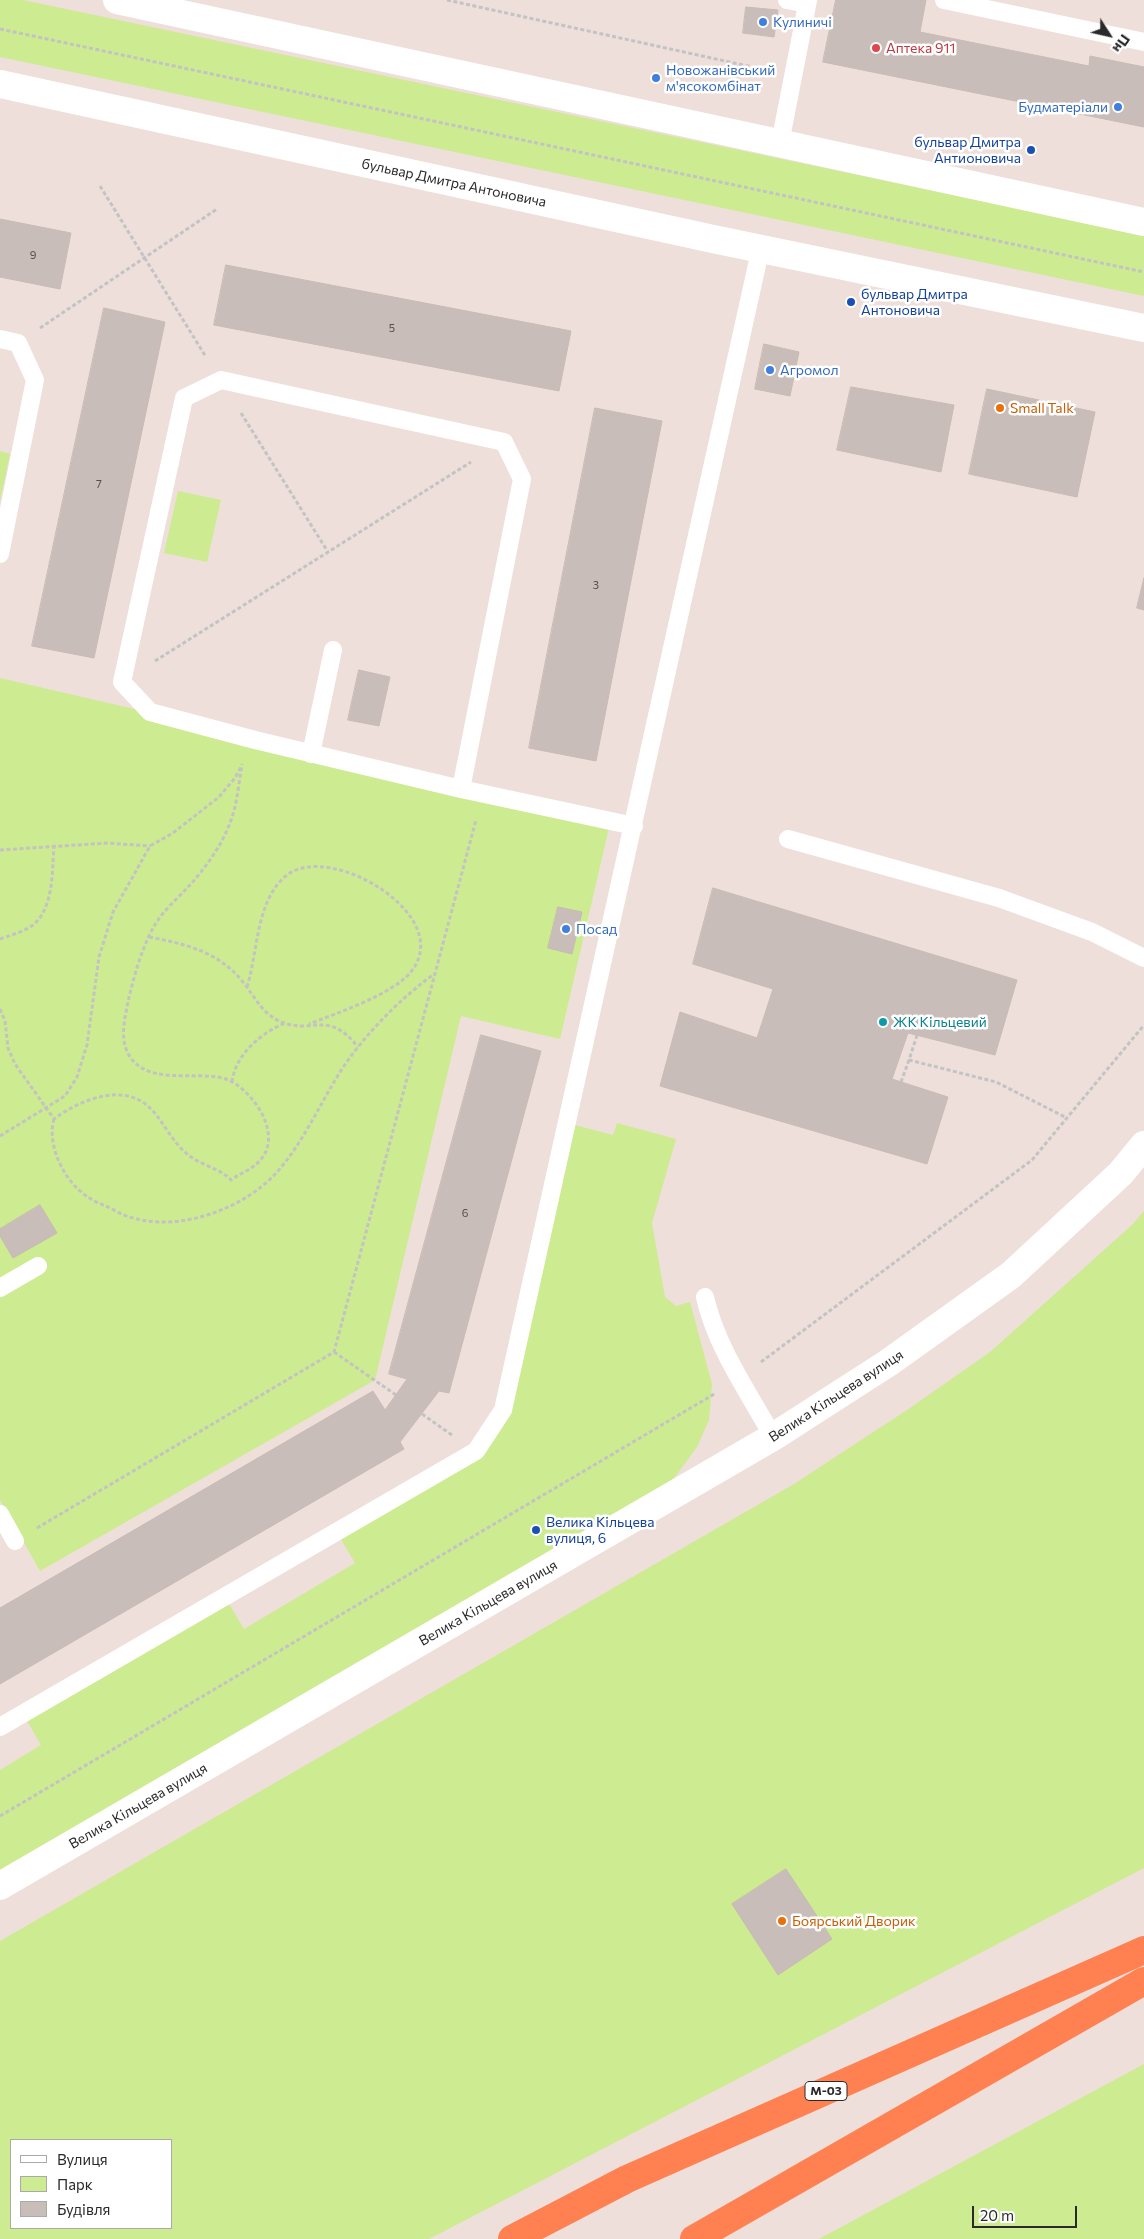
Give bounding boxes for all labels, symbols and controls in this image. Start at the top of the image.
north arrow [1084,10,1134,60]
place label: Кулиничі [773,14,832,30]
marker: Кулиничі [757,16,769,28]
text: Пн [1109,31,1134,56]
place label: Аптека 911 [886,40,955,56]
marker: Аптека 911 [870,42,882,54]
place label: Новожанівський м'ясокомбінат [666,62,775,94]
marker: Новожанівський м'ясокомбінат [650,72,662,84]
place label: Будматеріали [1018,99,1108,115]
marker: Будматеріали [1112,101,1124,113]
place label: бульвар Дмитра Антионовича [914,134,1021,166]
marker: бульвар Дмитра Антионовича [1025,144,1037,156]
street label: бульвар Дмитра Антоновича [360,155,548,211]
house number: 9 [30,248,36,262]
place label: бульвар Дмитра Антоновича [861,286,968,318]
marker: бульвар Дмитра Антоновича [845,296,857,308]
house number: 5 [389,321,395,335]
place label: Агромол [780,362,839,378]
marker: Агромол [764,364,776,376]
place label: Small Talk [1010,400,1074,416]
marker: Small Talk [994,402,1006,414]
house number: 7 [96,477,102,491]
house number: 3 [593,578,599,592]
place label: Посад [576,921,617,937]
marker: Посад [560,923,572,935]
place label: ЖК Кільцевий [893,1014,987,1030]
marker: ЖК Кільцевий [877,1016,889,1028]
house number: 6 [462,1206,468,1220]
street label: Велика Кільцева вулиця [766,1346,906,1446]
place label: Велика Кільцева вулиця, 6 [546,1514,654,1546]
marker: Велика Кільцева вулиця, 6 [530,1524,542,1536]
street label: Велика Кільцева вулиця [416,1556,560,1650]
street label: Велика Кільцева вулиця [66,1759,210,1853]
place label: Боярський Дворик [792,1913,915,1929]
marker: Боярський Дворик [776,1915,788,1927]
road number: М-03 [805,2082,847,2100]
legend [10,2139,172,2229]
text: Вулиця [57,2150,108,2168]
text: Парк [57,2175,93,2193]
scale bar [974,2196,1079,2228]
text: Будівля [57,2200,110,2218]
text: 20 m [980,2206,1014,2224]

